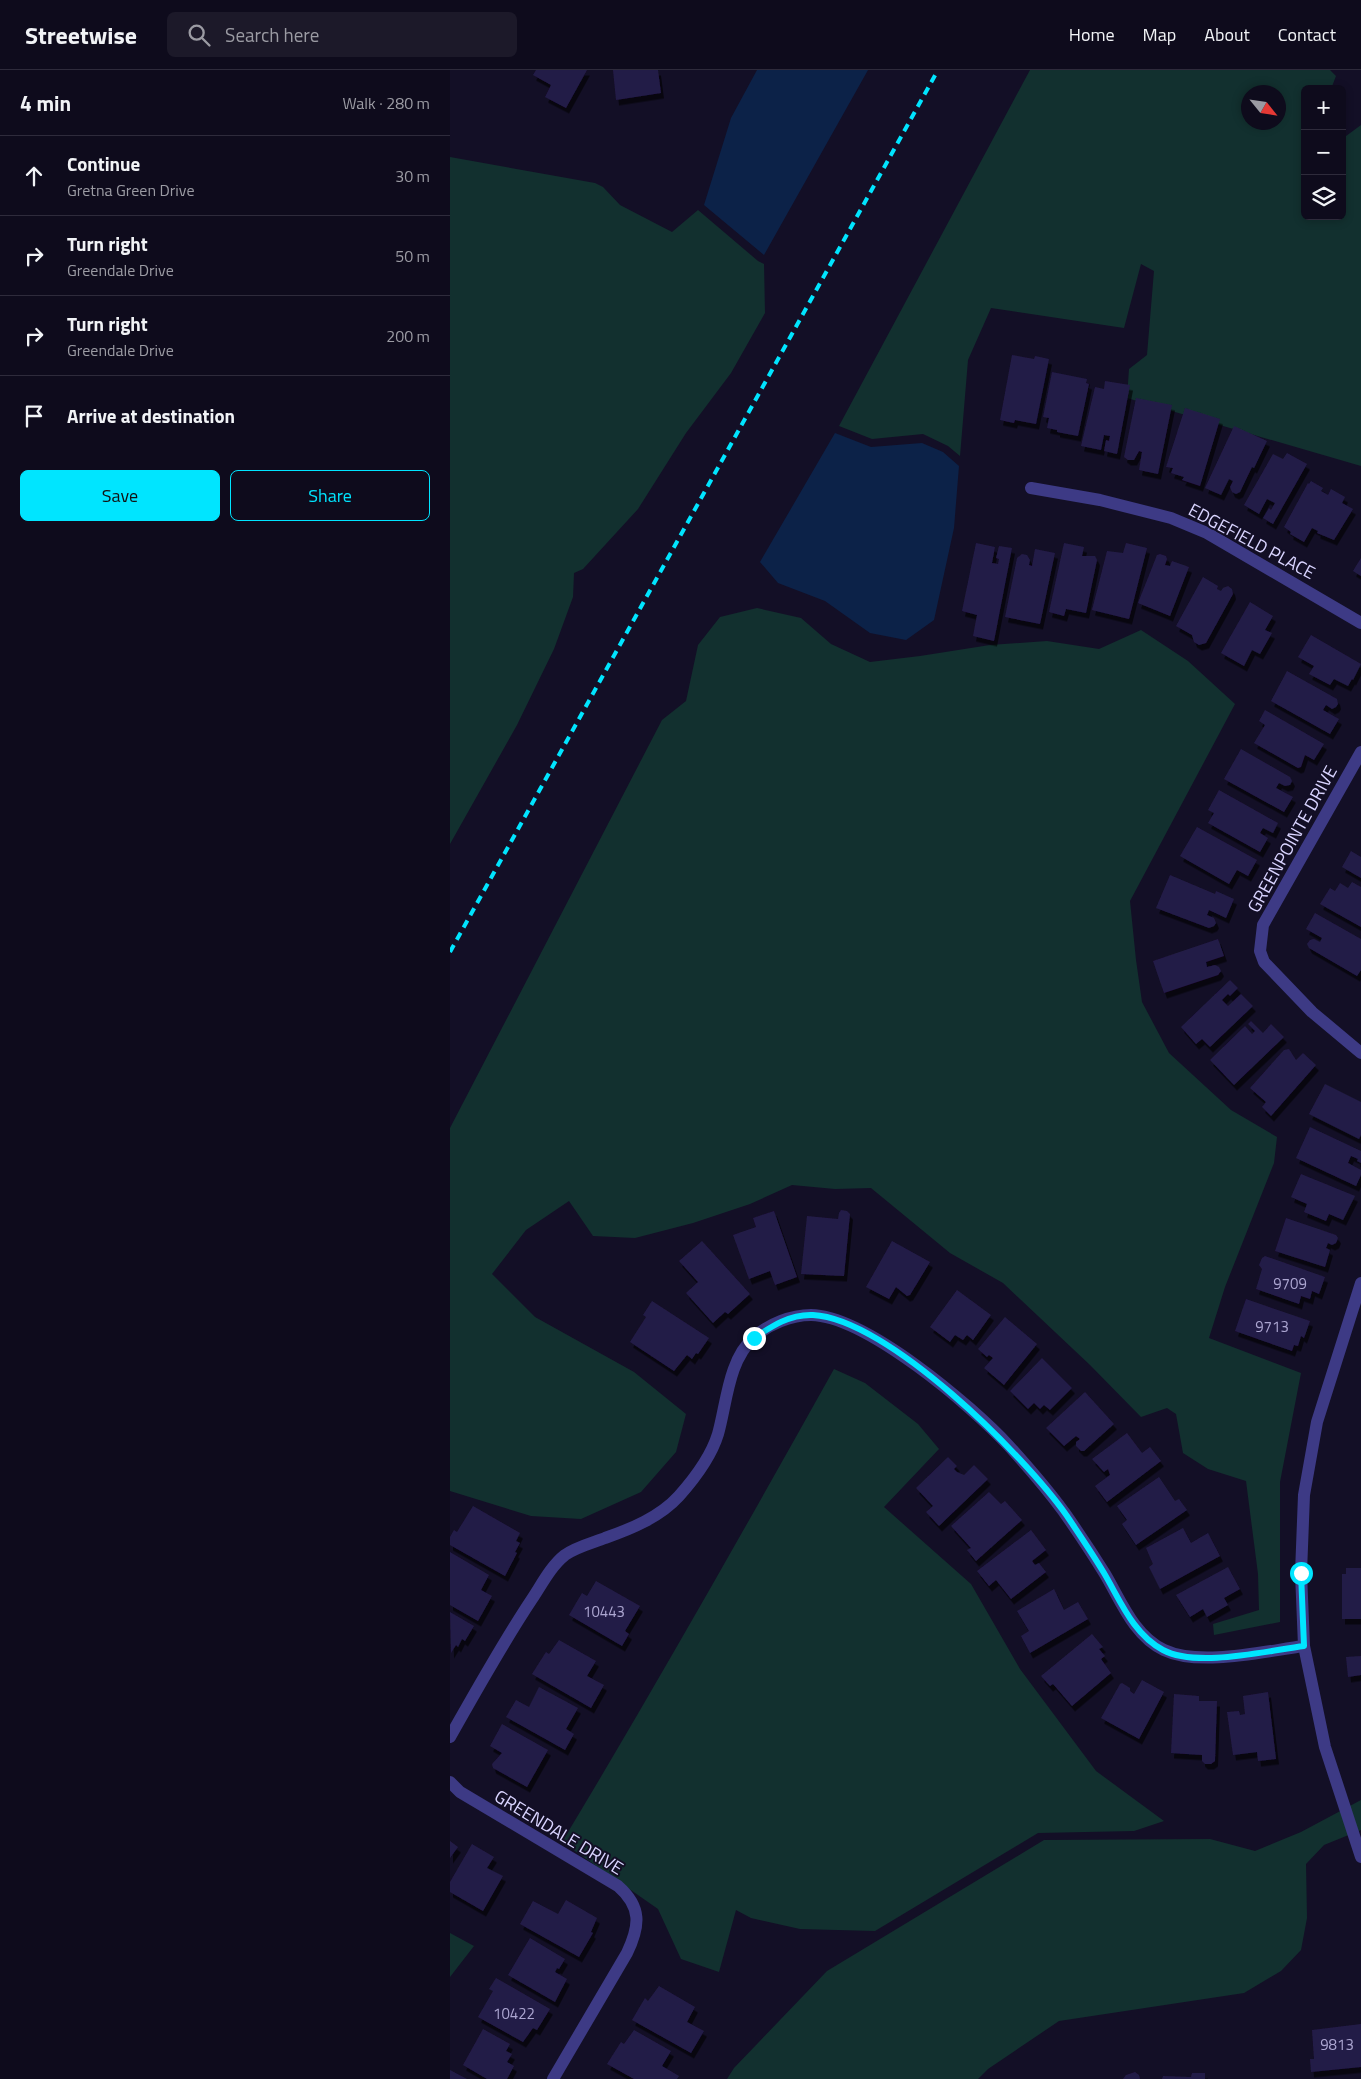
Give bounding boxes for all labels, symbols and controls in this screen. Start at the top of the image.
search box [167,12,517,57]
text: Streetwise [25,17,137,53]
text: Search here [225,20,319,49]
icon: search [185,21,213,49]
text: Home [1069,21,1115,48]
text: Map [1143,21,1176,48]
text: About [1204,21,1250,48]
text: Contact [1278,21,1336,48]
north arrow [1241,85,1286,130]
map controls [1301,85,1346,220]
button: + [1301,85,1346,130]
text: 4 min [20,87,71,119]
text: Walk · 280 m [342,91,430,115]
button: − [1301,130,1346,175]
text: Continue [67,149,140,178]
icon: ahead [20,162,48,190]
text: 30 m [395,164,430,188]
button: layers [1301,175,1346,220]
text: Gretna Green Drive [67,178,195,202]
text: Turn right [67,229,148,258]
icon: right [20,242,48,270]
text: 50 m [395,244,430,268]
text: Greendale Drive [67,258,174,282]
text: Turn right [67,309,148,338]
icon: right [20,322,48,350]
text: 200 m [386,324,430,348]
text: Greendale Drive [67,338,174,362]
text: Arrive at destination [67,401,235,430]
icon: arrive [20,402,48,430]
button: Save [20,470,220,521]
button: Share [230,470,430,521]
street label: EDGEFIELD PLACE [1184,496,1320,586]
street label: GREENPOINTE DRIVE [1240,761,1344,917]
house number: 9709 [1273,1272,1307,1295]
house number: 9713 [1255,1315,1289,1338]
route end [743,1327,766,1350]
route start [1290,1562,1313,1585]
house number: 10443 [583,1600,625,1623]
street label: GREENDALE DRIVE [489,1783,629,1881]
house number: 10422 [493,2002,535,2025]
house number: 9813 [1320,2033,1354,2056]

